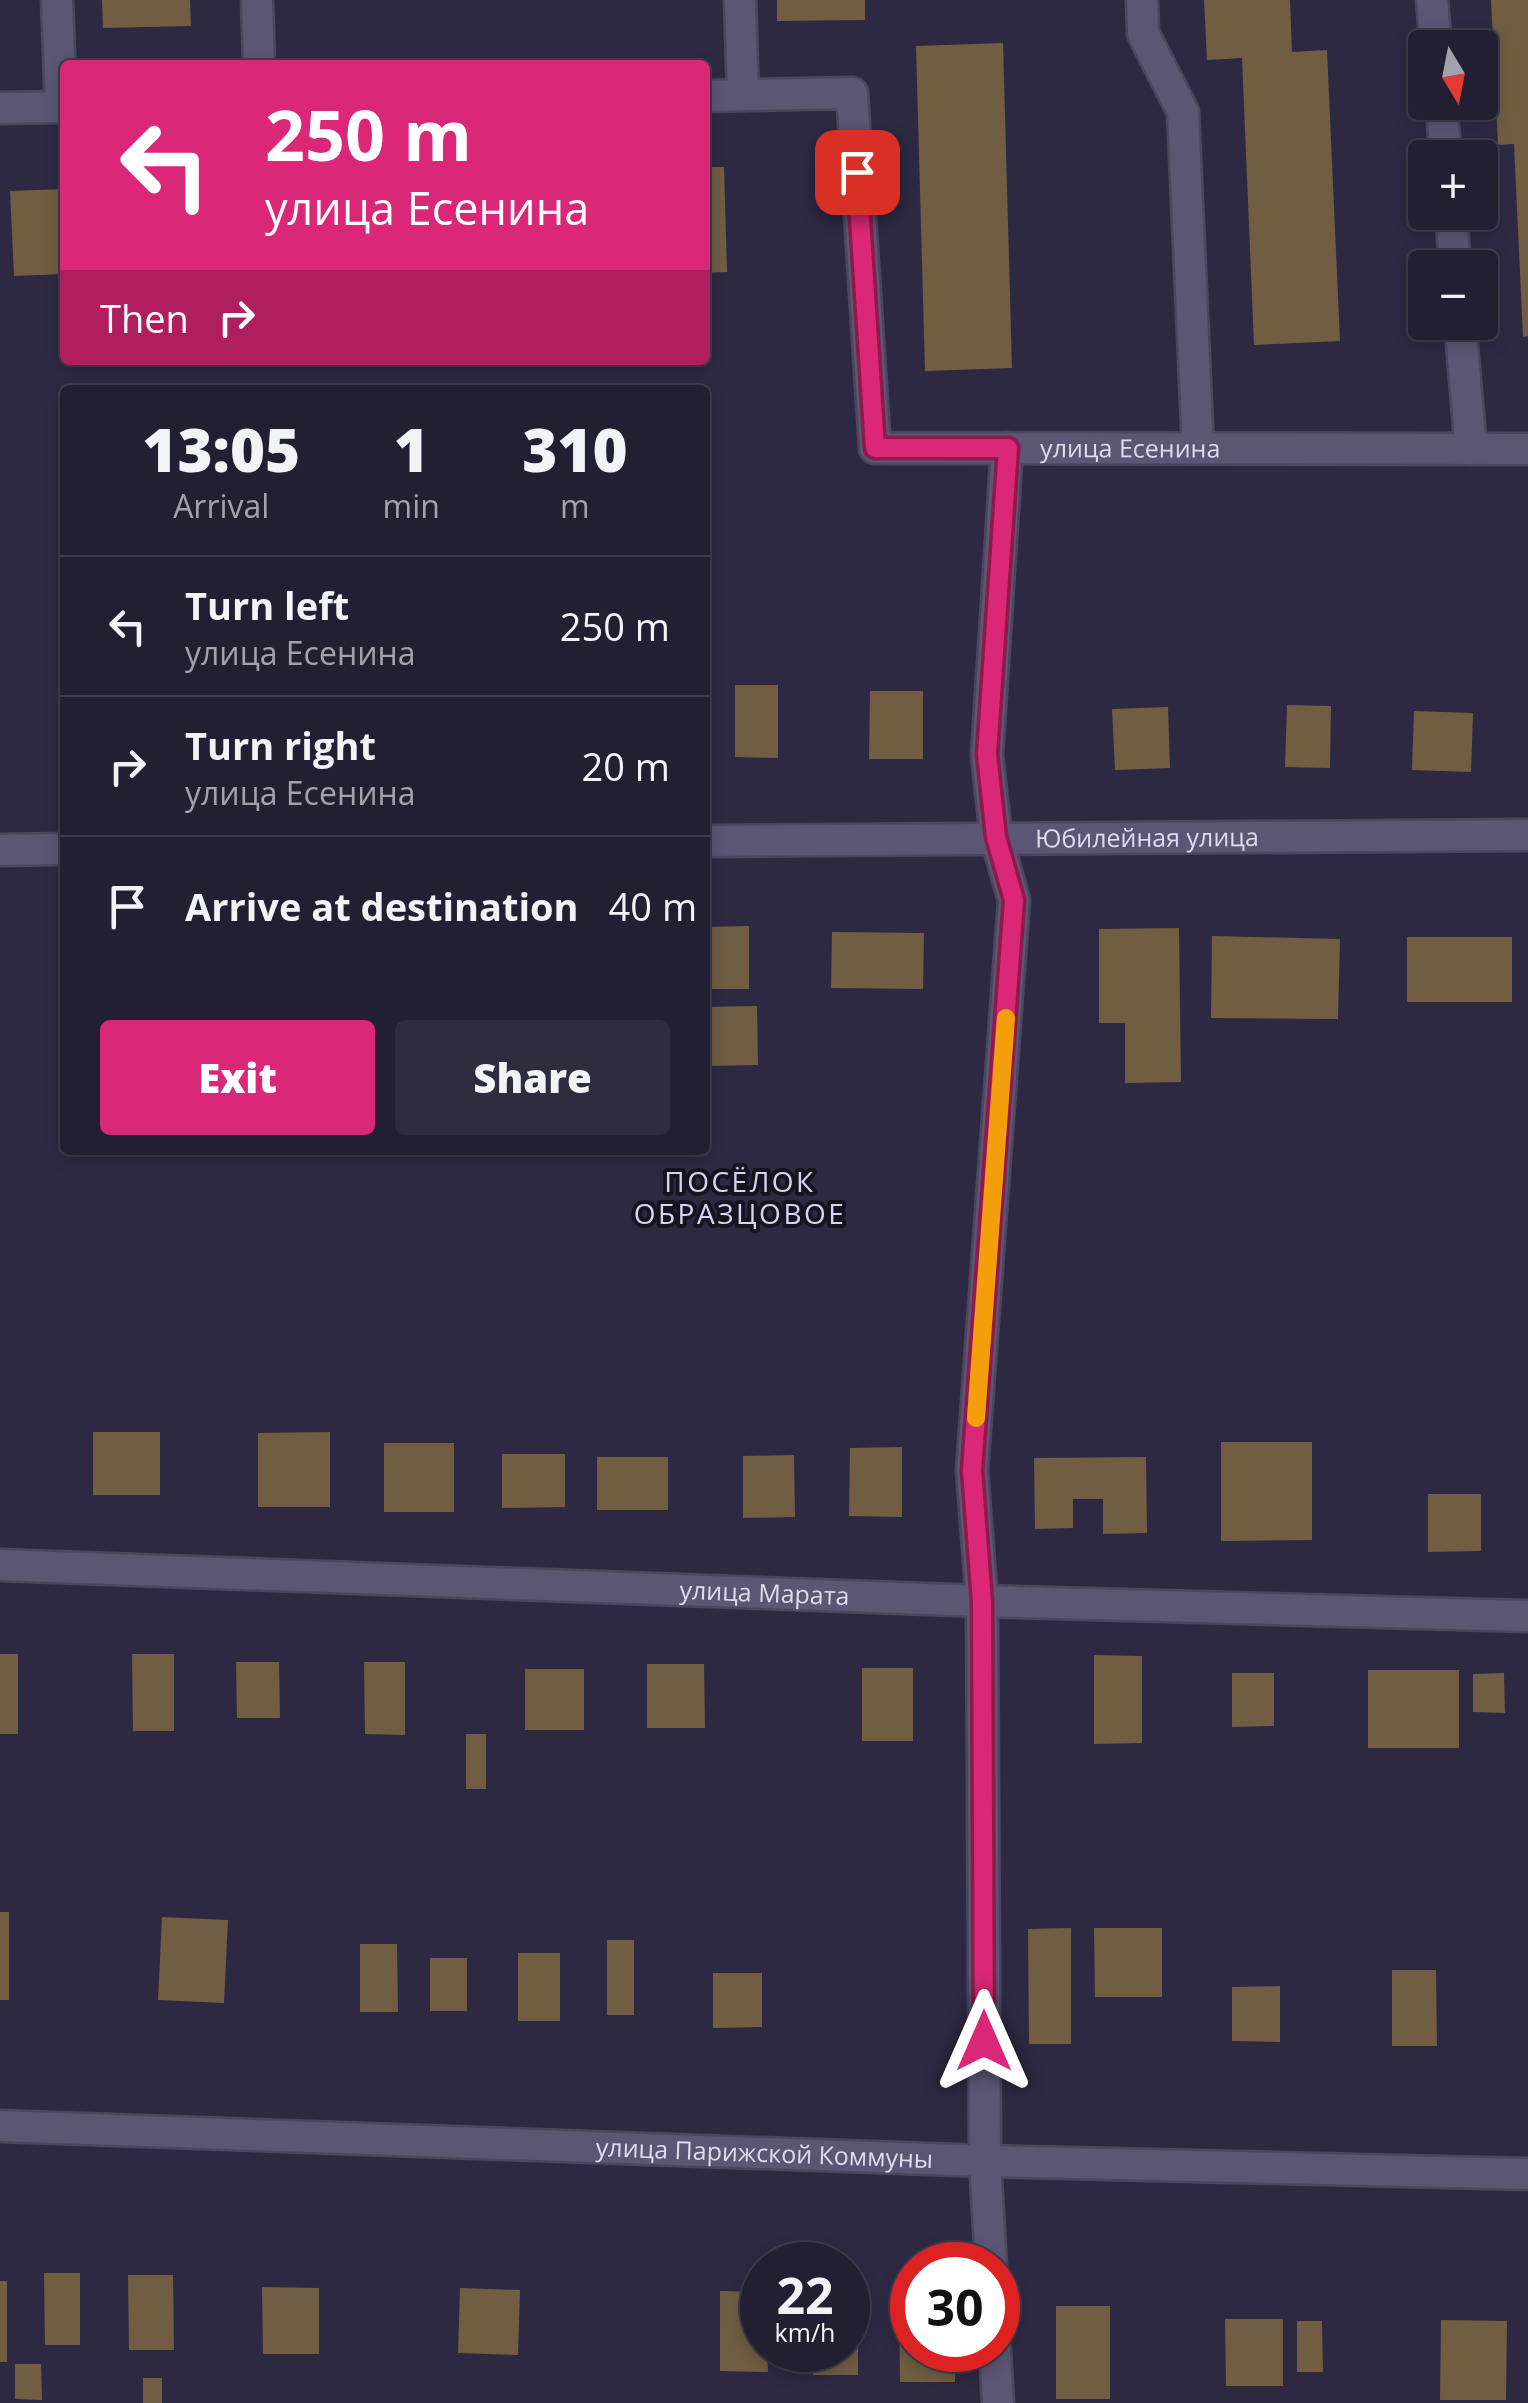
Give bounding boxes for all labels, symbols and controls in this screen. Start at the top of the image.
north arrow [1408,30,1498,120]
map controls [1408,30,1498,340]
text: 250 m [265,86,472,182]
icon: left [100,100,230,230]
pin [815,130,900,215]
button: + [1408,140,1498,230]
icon: arrive [830,145,885,200]
text: улица Есенина [265,177,589,238]
button: − [1408,250,1498,340]
icon: right [209,290,264,345]
text: Then [100,292,189,344]
text: 13:05 [142,408,300,490]
text: 1 [394,408,429,490]
text: 310 [522,408,628,490]
street label: улица Есенина [1040,430,1220,465]
text: Arrival [173,484,269,527]
text: min [383,484,440,527]
text: m [560,484,590,527]
text: Turn left [185,579,349,631]
icon: left [100,599,155,654]
text: 250 m [560,600,670,652]
text: улица Есенина [185,631,416,674]
text: Turn right [185,719,376,771]
icon: right [100,739,155,794]
text: 20 m [581,740,670,792]
text: улица Есенина [185,771,416,814]
street label: Юбилейная улица [1035,819,1259,855]
icon: arrive [100,879,155,934]
text: Arrive at destination [185,880,579,932]
text: 40 m [609,880,697,932]
button: Exit [100,1020,375,1135]
button: Share [395,1020,670,1135]
district label: ПОСЁЛОК ОБРАЗЦОВОЕ [634,1162,846,1232]
street label: улица Марата [679,1572,850,1612]
position arrow [932,1989,1036,2093]
street label: улица Парижской Коммуны [595,2129,934,2175]
speed limit sign: 30 [890,2242,1020,2372]
text: 22 [776,2261,834,2329]
text: km/h [775,2315,835,2349]

